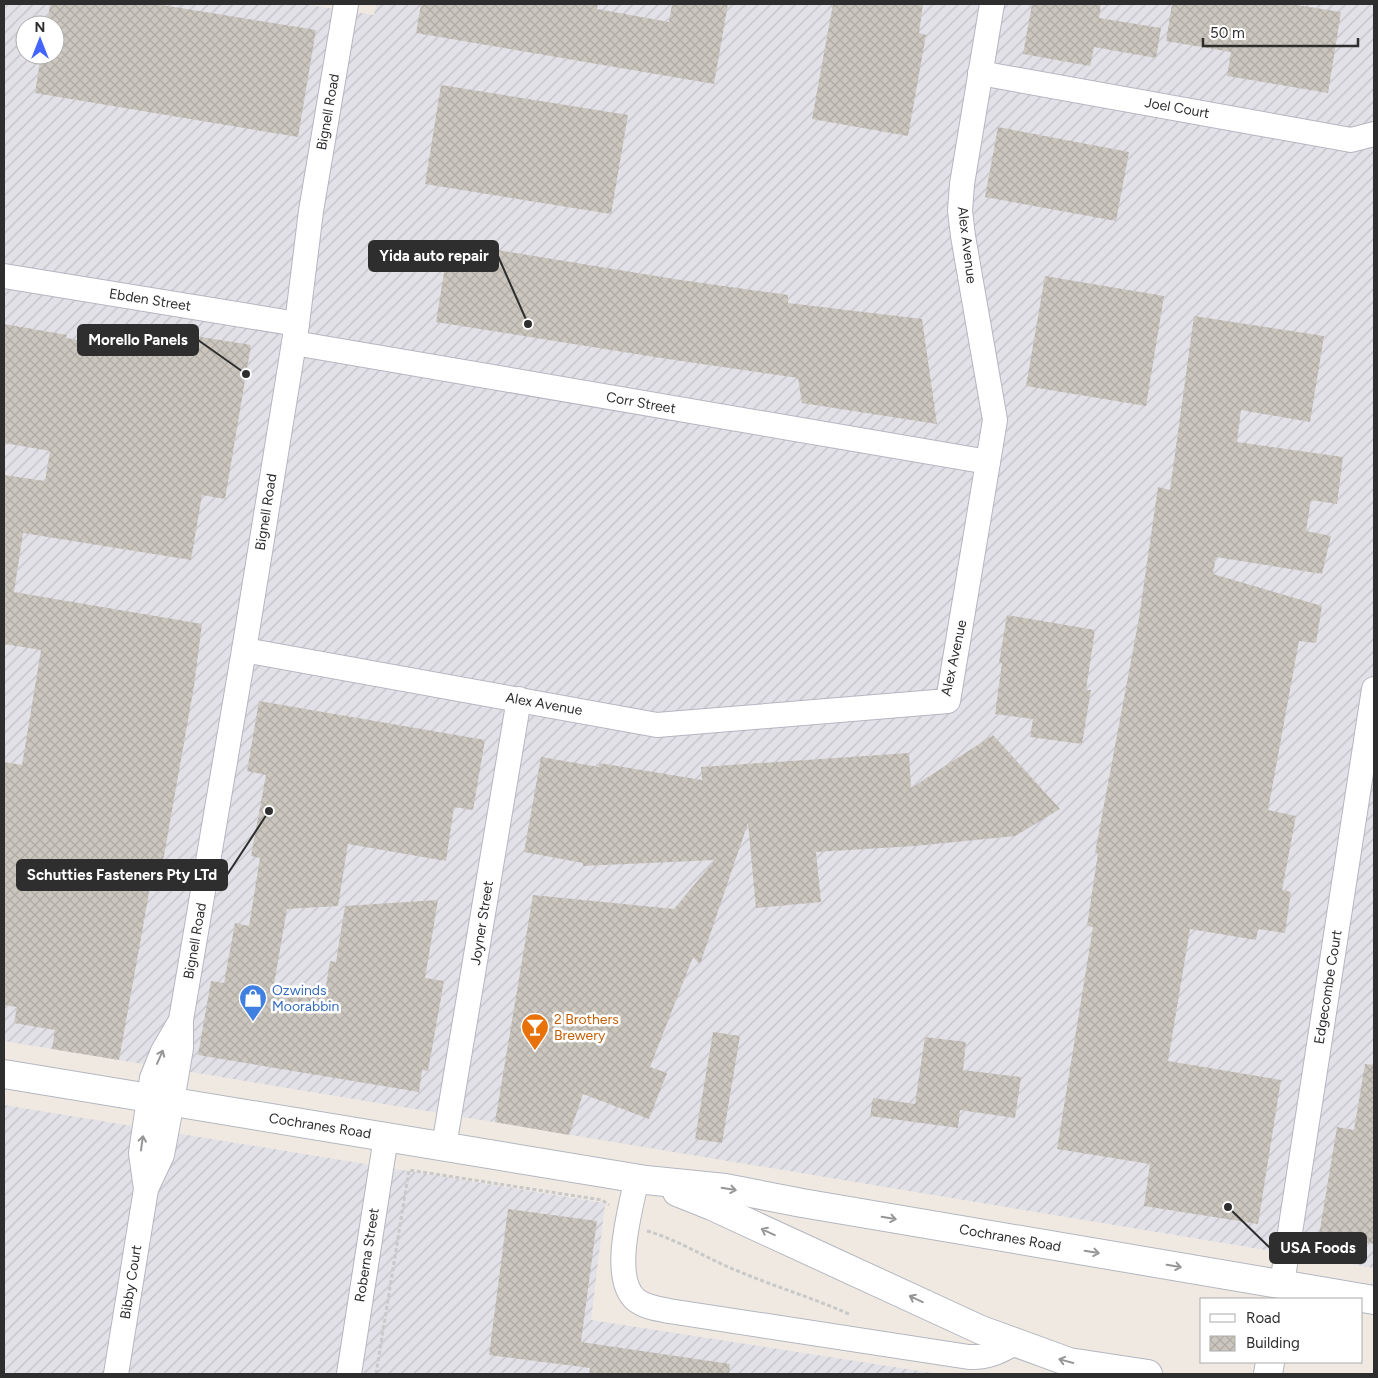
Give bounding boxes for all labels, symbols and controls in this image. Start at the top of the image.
north arrow [15,15,65,65]
scale bar [1203,15,1358,47]
text: N [35,19,45,36]
text: 50 m [1210,24,1245,42]
street label: Bignell Road [313,72,343,152]
street label: Joel Court [1143,94,1211,122]
street label: Alex Avenue [954,205,980,285]
callout: Yida auto repair [369,241,498,271]
text: Yida auto repair [379,247,489,265]
street label: Ebden Street [108,285,192,315]
callout: Morello Panels [78,325,198,355]
text: Morello Panels [88,331,188,349]
street label: Corr Street [605,389,677,417]
street label: Bignell Road [252,472,280,552]
street label: Alex Avenue [938,618,970,698]
street label: Alex Avenue [504,689,584,719]
callout: Schutties Fasteners Pty LTd [17,860,227,890]
text: Schutties Fasteners Pty LTd [27,866,217,884]
street label: Joyner Street [467,880,497,966]
street label: Bignell Road [180,901,210,981]
street label: Edgecombe Court [1311,929,1345,1045]
place label: Ozwinds Moorabbin [272,982,340,1015]
shop icon: Ozwinds Moorabbin [238,983,268,1022]
place label: 2 Brothers Brewery [554,1011,619,1044]
bar icon: 2 Brothers Brewery [520,1012,550,1051]
one-way arrow [156,1050,165,1065]
street label: Cochranes Road [268,1110,372,1142]
one-way arrow [138,1136,148,1152]
one-way arrow [720,1185,736,1194]
street label: Roberna Street [351,1207,383,1303]
one-way arrow [880,1213,896,1223]
street label: Cochranes Road [958,1221,1062,1255]
one-way arrow [761,1226,776,1236]
callout: USA Foods [1270,1233,1366,1263]
text: USA Foods [1280,1239,1356,1257]
street label: Bibby Court [117,1244,145,1320]
one-way arrow [1084,1248,1100,1258]
one-way arrow [1166,1261,1182,1271]
one-way arrow [909,1294,924,1304]
legend [1200,1298,1363,1363]
text: Road [1246,1309,1281,1327]
text: Building [1246,1334,1300,1352]
one-way arrow [1058,1356,1074,1365]

